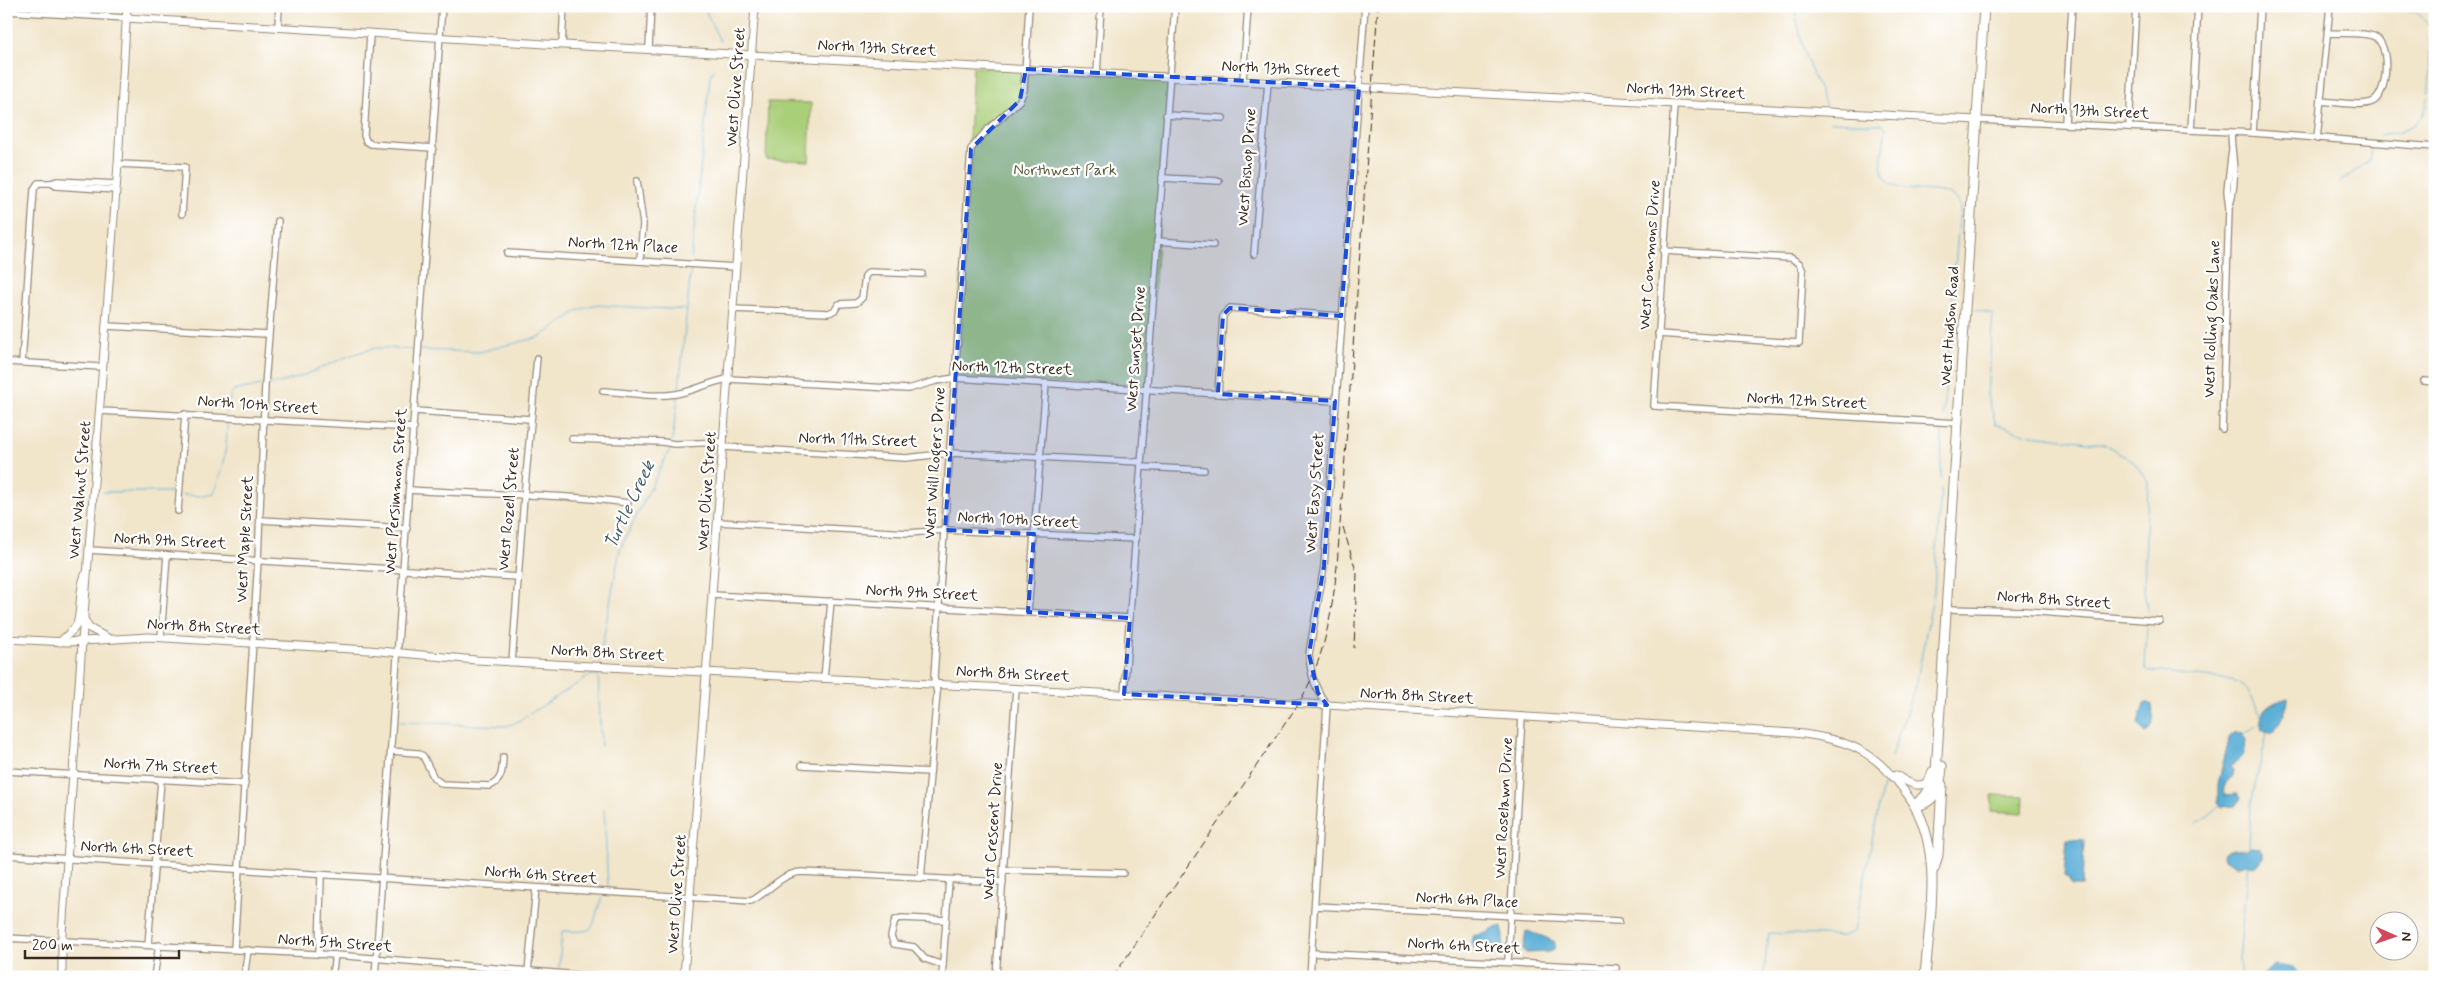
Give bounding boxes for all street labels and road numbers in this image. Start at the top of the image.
street label: West Olive Street [721,27,751,147]
street label: North 13th Street [817,34,938,62]
street label: North 13th Street [1221,55,1342,83]
street label: North 13th Street [1626,77,1747,105]
street label: North 13th Street [2030,97,2151,125]
street label: West Bishop Drive [1232,107,1262,227]
street label: West Commons Drive [1634,179,1666,331]
street label: North 12th Place [567,232,679,258]
street label: West Rolling Oaks Lane [2199,240,2226,398]
street label: West Hudson Road [1935,265,1965,387]
street label: West Sunset Drive [1121,285,1151,413]
street label: North 12th Street [951,355,1073,381]
street label: West Will Rogers Drive [919,386,952,540]
street label: North 12th Street [1746,387,1868,415]
street label: North 10th Street [197,390,320,420]
street label: West Persimmon Street [380,407,412,575]
street label: West Walnut Street [64,420,97,560]
street label: North 11th Street [798,427,918,453]
street label: West Olive Street [692,431,722,551]
street label: West Easy Street [1300,432,1330,554]
street label: West Rozell Street [493,446,525,572]
street label: West Maple Street [231,474,259,603]
street label: North 10th Street [957,506,1080,534]
street label: North 9th Street [113,528,228,554]
street label: North 9th Street [865,580,980,606]
street label: North 8th Street [1996,586,2112,614]
street label: North 8th Street [146,614,262,641]
street label: North 8th Street [550,640,666,667]
street label: North 8th Street [955,661,1071,688]
street label: North 8th Street [1359,683,1475,710]
street label: West Roselawn Drive [1490,737,1518,879]
street label: North 7th Street [103,753,219,780]
street label: West Crescent Drive [978,761,1008,901]
street label: West Olive Street [662,834,692,954]
street label: North 6th Street [80,836,195,862]
street label: North 6th Street [484,861,599,889]
street label: North 6th Place [1415,887,1519,913]
street label: North 5th Street [277,929,394,958]
street label: North 6th Street [1407,933,1522,959]

